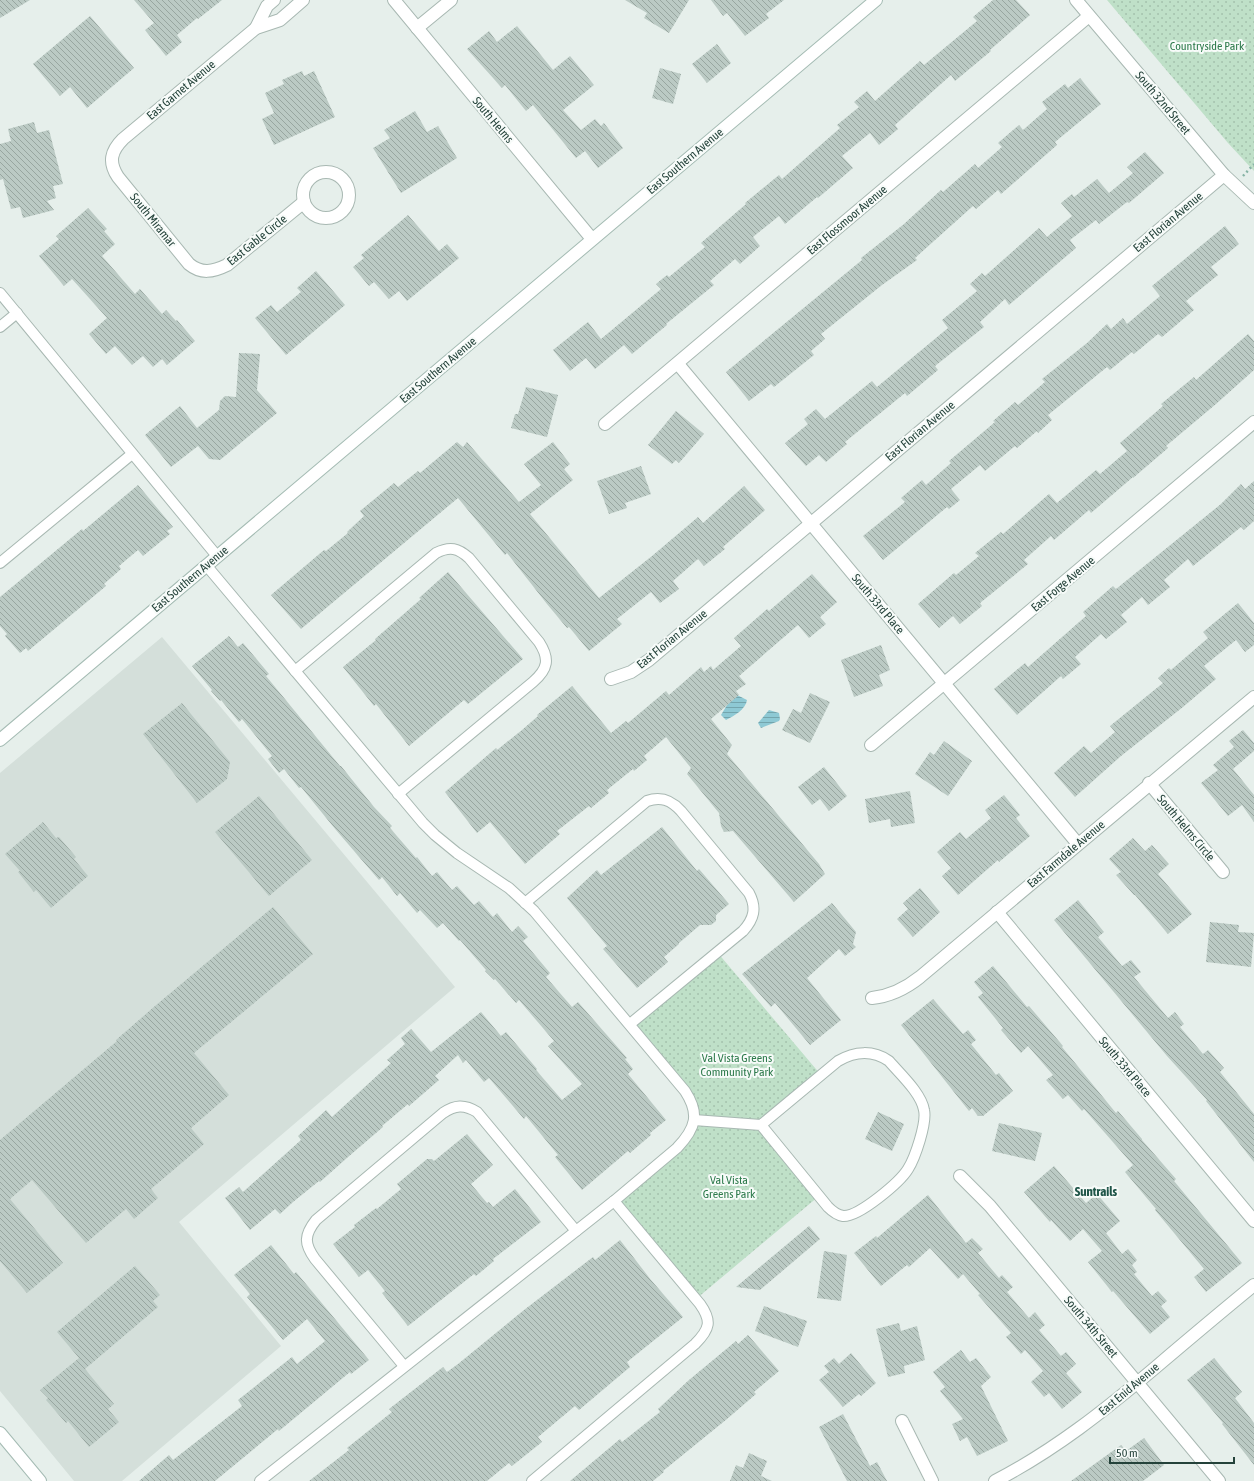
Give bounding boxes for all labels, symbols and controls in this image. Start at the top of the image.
park label: Countryside Park [1170,39,1245,53]
street label: East Garnet Avenue [144,57,218,123]
street label: South 32nd Street [1133,69,1194,138]
street label: South Helms [470,94,516,146]
street label: East Southern Avenue [644,125,726,197]
street label: East Flossmoor Avenue [804,182,890,258]
street label: East Florian Avenue [1131,189,1205,255]
street label: South Miramar [127,190,179,250]
street label: East Gable Circle [224,212,290,268]
street label: East Southern Avenue [397,334,479,406]
street label: East Florian Avenue [883,398,957,464]
street label: East Southern Avenue [149,543,231,615]
street label: East Forge Avenue [1028,553,1098,615]
street label: South 33rd Place [849,571,907,637]
street label: East Florian Avenue [634,606,710,672]
street label: South Helms Circle [1154,792,1218,864]
street label: East Farmdale Avenue [1024,817,1108,891]
street label: South 33rd Place [1096,1034,1154,1100]
park label: Val Vista Greens Community Park [701,1051,774,1079]
park label: Val Vista Greens Park [703,1173,756,1201]
district label: Suntrails [1075,1184,1118,1199]
street label: South 34th Street [1061,1293,1121,1361]
street label: East Enid Avenue [1096,1360,1162,1418]
scale bar [1110,1439,1234,1465]
text: 50 m [1116,1446,1138,1460]

